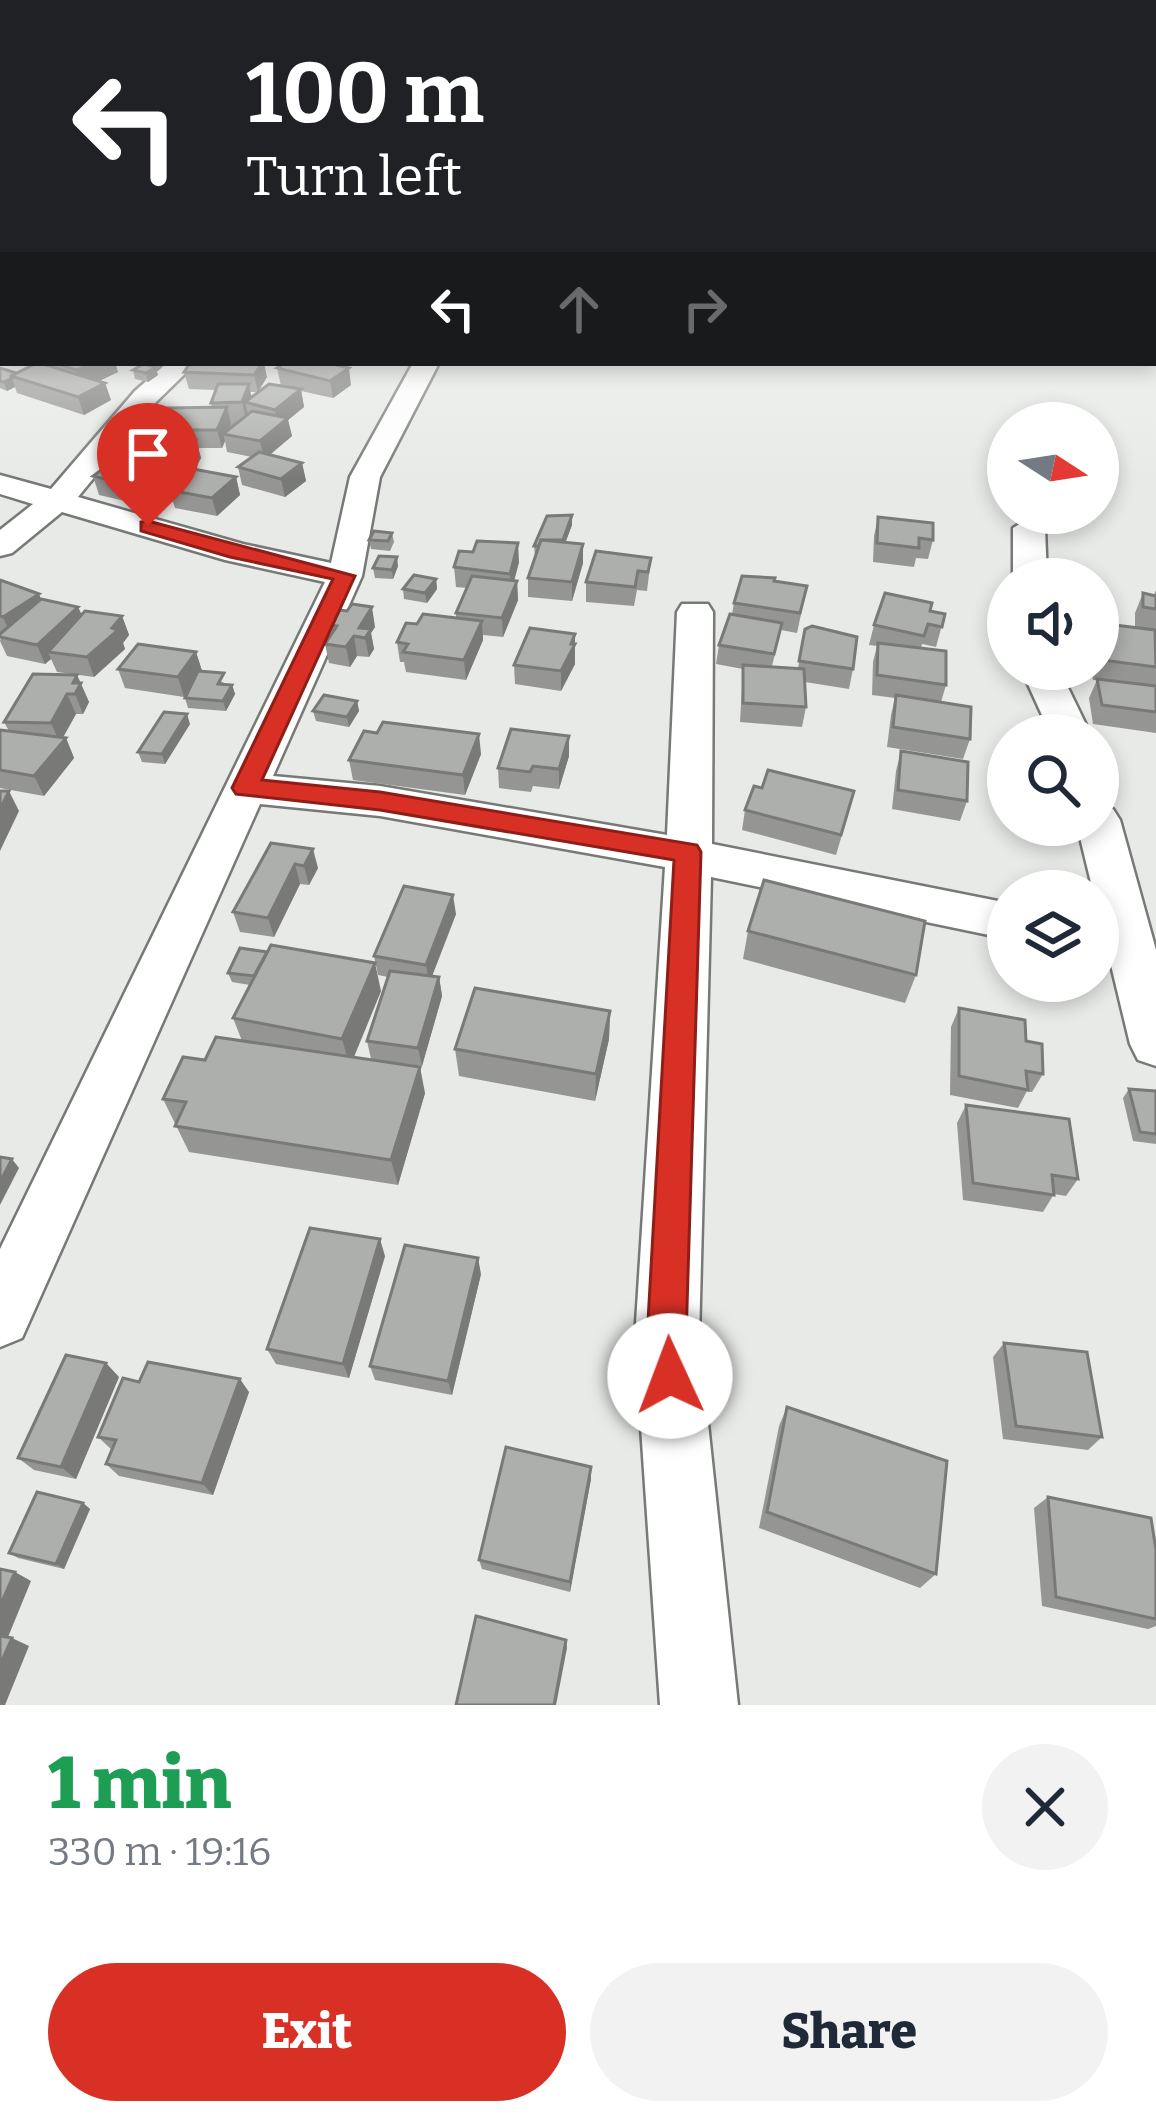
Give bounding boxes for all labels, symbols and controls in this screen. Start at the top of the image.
text: 100 m [246,43,484,144]
icon: left [48,48,204,204]
text: Turn left [246,145,462,209]
icon: left [420,276,486,342]
icon: ahead [546,276,612,342]
icon: right [672,276,738,342]
north arrow [987,402,1119,534]
map controls [987,402,1119,1002]
pin [97,403,199,526]
icon: arrive [115,421,181,487]
button: sound [987,558,1119,690]
button: search [987,714,1119,846]
button: layers [987,870,1119,1002]
position arrow [607,1313,733,1439]
text: 1 min [48,1741,231,1827]
button: close [982,1744,1108,1870]
text: 330 m · 19:16 [48,1829,271,1875]
button: Exit [48,1963,566,2101]
button: Share [590,1963,1108,2101]

